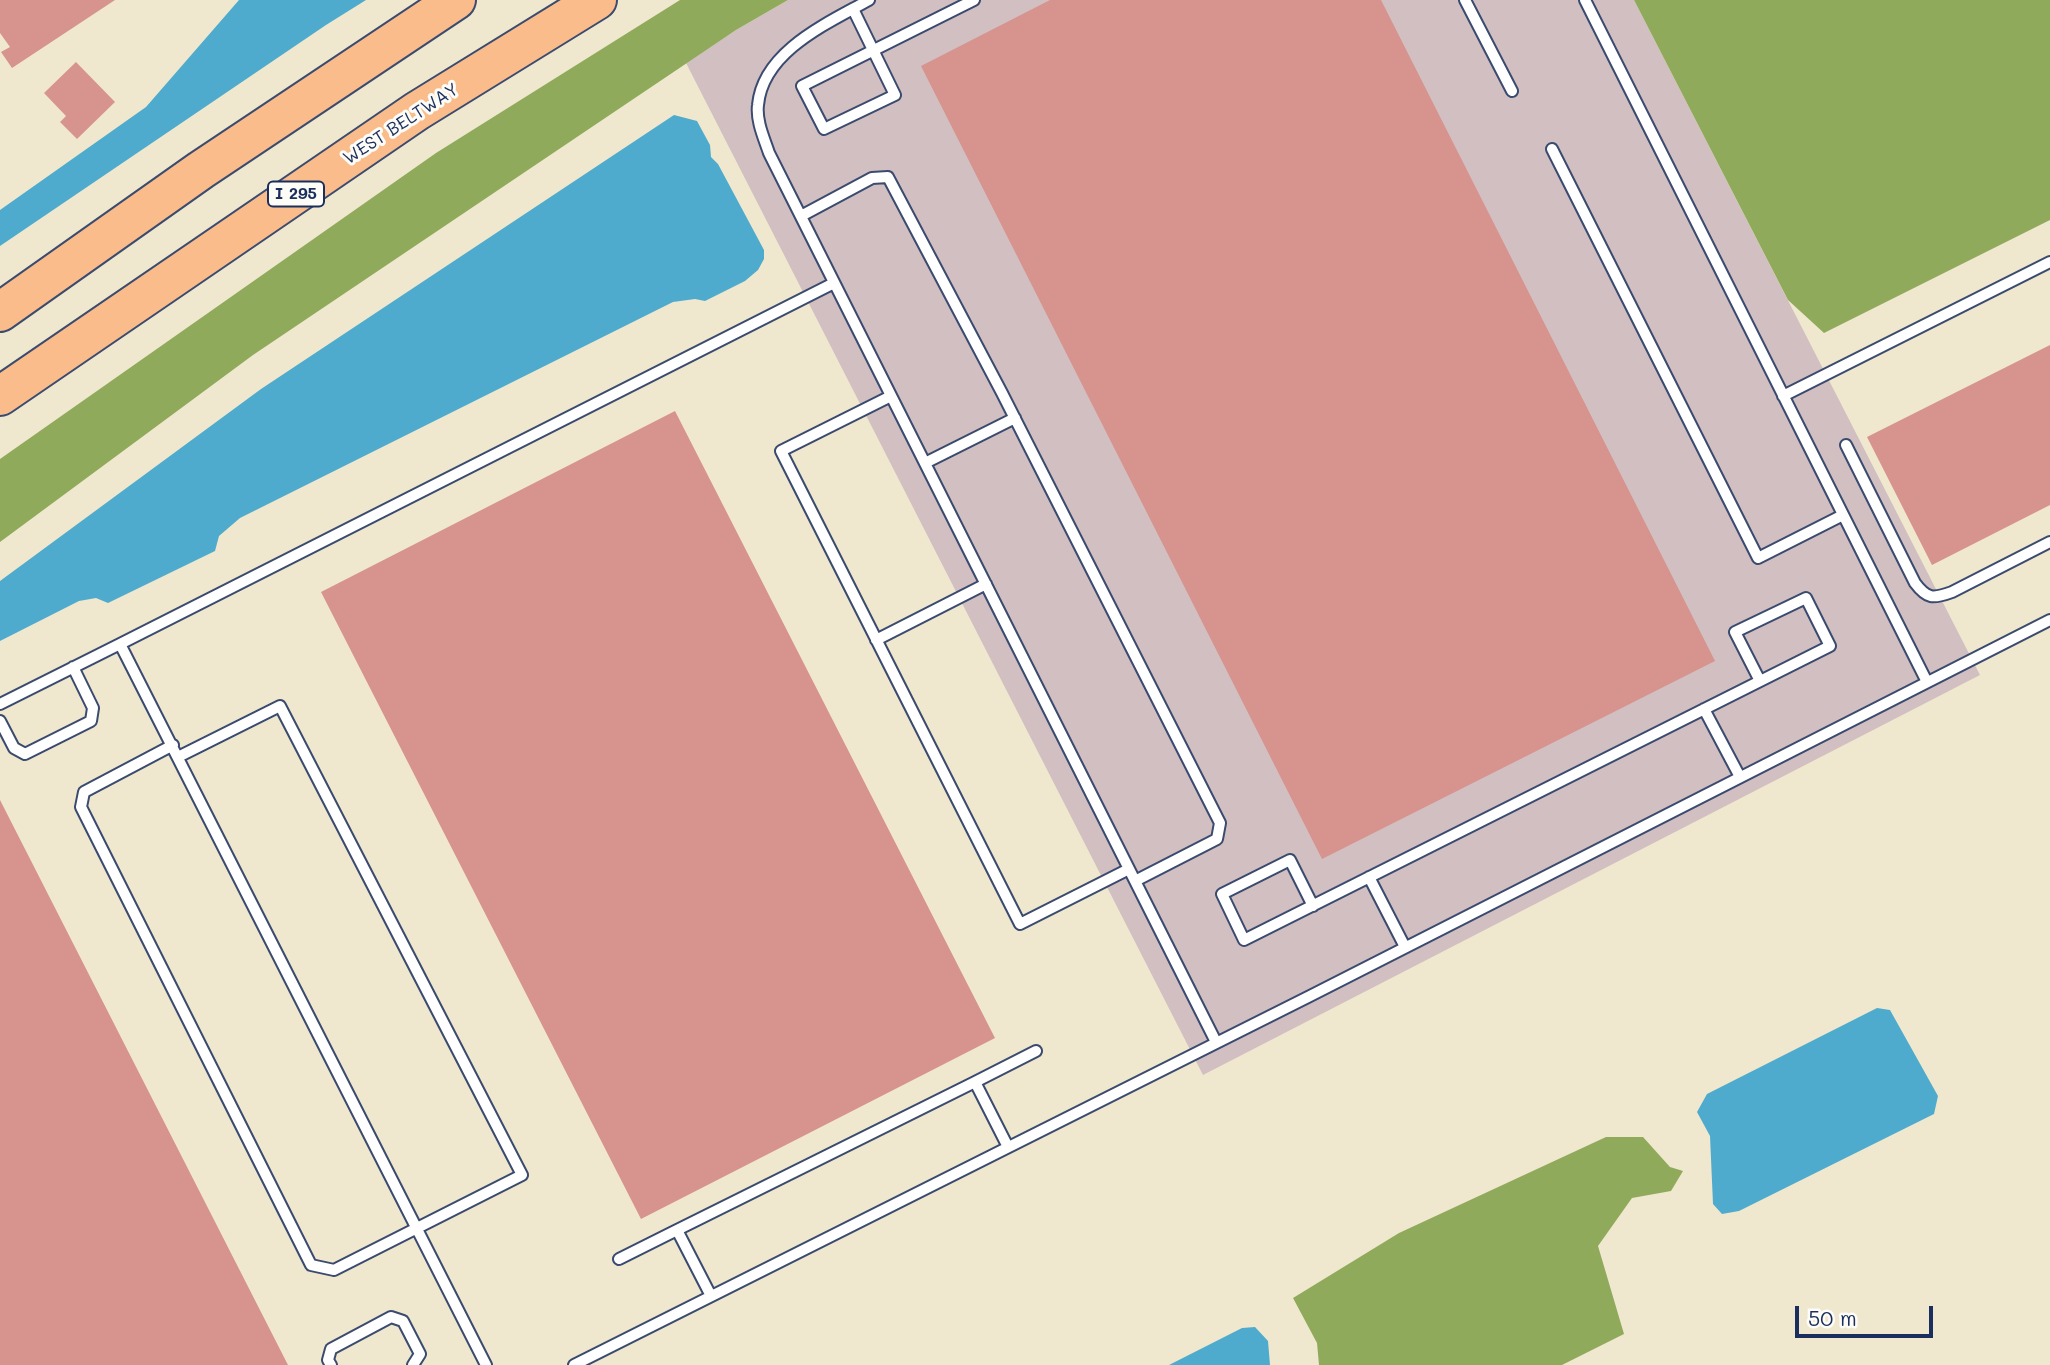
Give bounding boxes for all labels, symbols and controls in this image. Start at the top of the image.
street label: WEST BELTWAY [339,79,463,169]
road number: I 295 [268,182,324,206]
scale bar [1798,1292,1936,1336]
text: 50 m [1808,1304,1857,1331]

